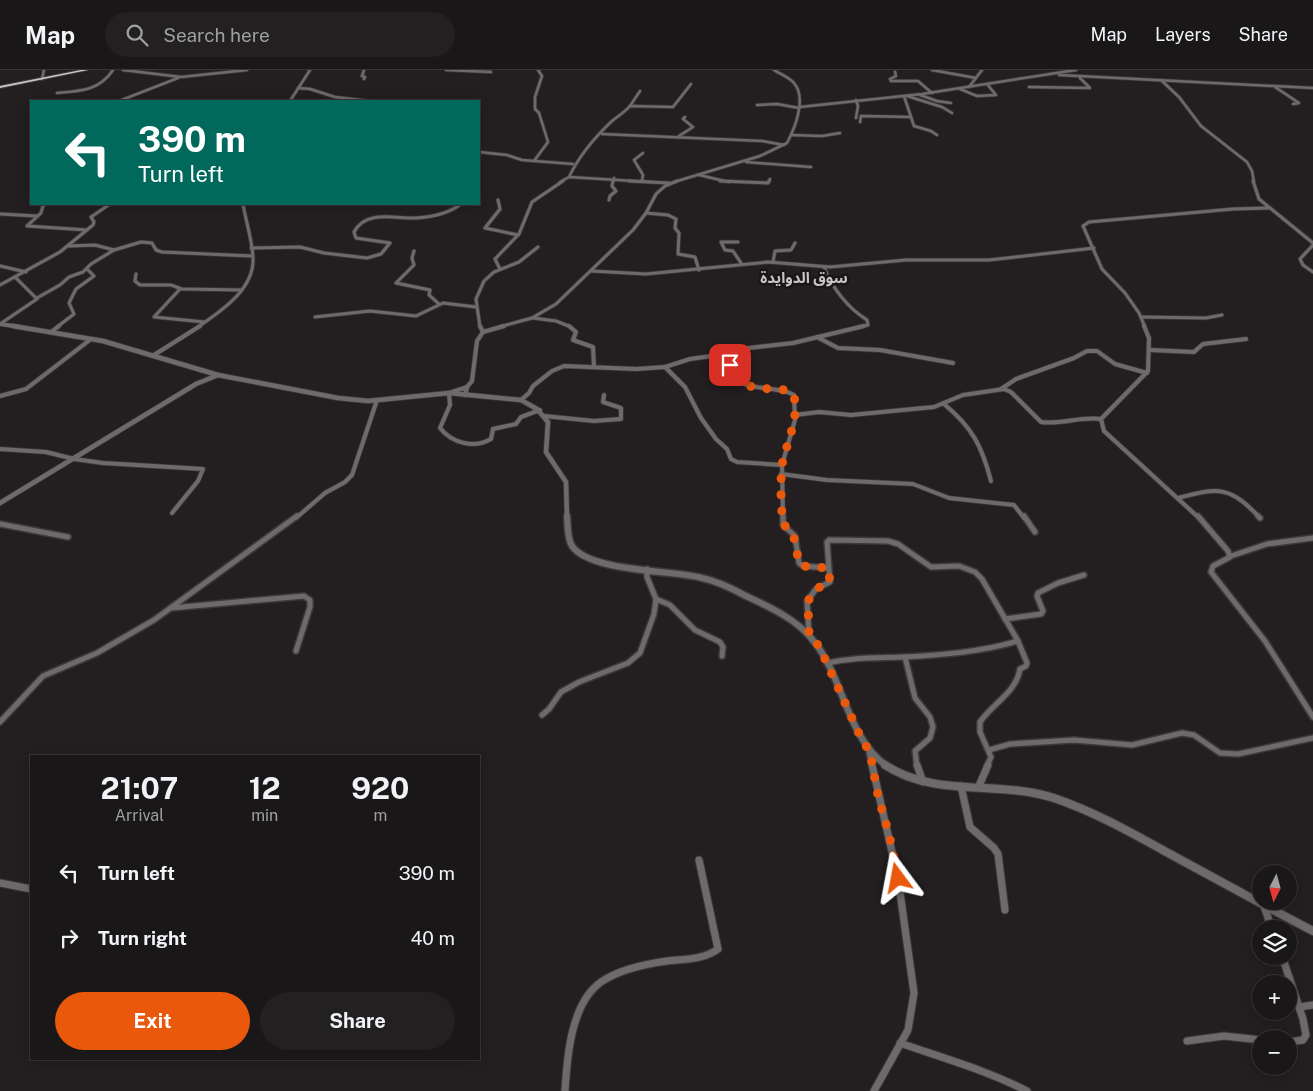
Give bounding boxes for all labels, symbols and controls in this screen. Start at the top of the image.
search box [105,12,455,57]
text: Map [25,21,75,49]
icon: search [123,21,151,49]
text: Search here [163,24,270,46]
text: Map [1091,24,1127,45]
text: Layers [1155,24,1211,45]
text: Share [1239,24,1288,45]
text: 390 m [138,119,246,160]
icon: left [55,120,120,185]
text: Turn left [138,161,224,187]
district label: سوق الدوايدة [760,269,848,287]
pin [709,344,751,386]
icon: arrive [716,351,744,379]
text: 21:07 [101,770,178,806]
text: 12 [249,770,281,806]
text: 920 [351,770,409,806]
text: Arrival [115,806,164,825]
text: min [251,806,278,825]
text: m [373,806,387,825]
position arrow [871,851,923,903]
icon: left [55,859,83,887]
text: Turn left [98,862,175,884]
text: 390 m [399,862,455,884]
north arrow [1252,865,1298,910]
map controls [1252,865,1297,1075]
button: layers [1252,920,1297,965]
icon: right [55,924,83,952]
text: Turn right [98,927,187,949]
text: 40 m [410,927,455,949]
button: + [1252,975,1297,1020]
button: Exit [55,992,250,1050]
button: Share [260,992,455,1050]
button: − [1252,1030,1297,1075]

